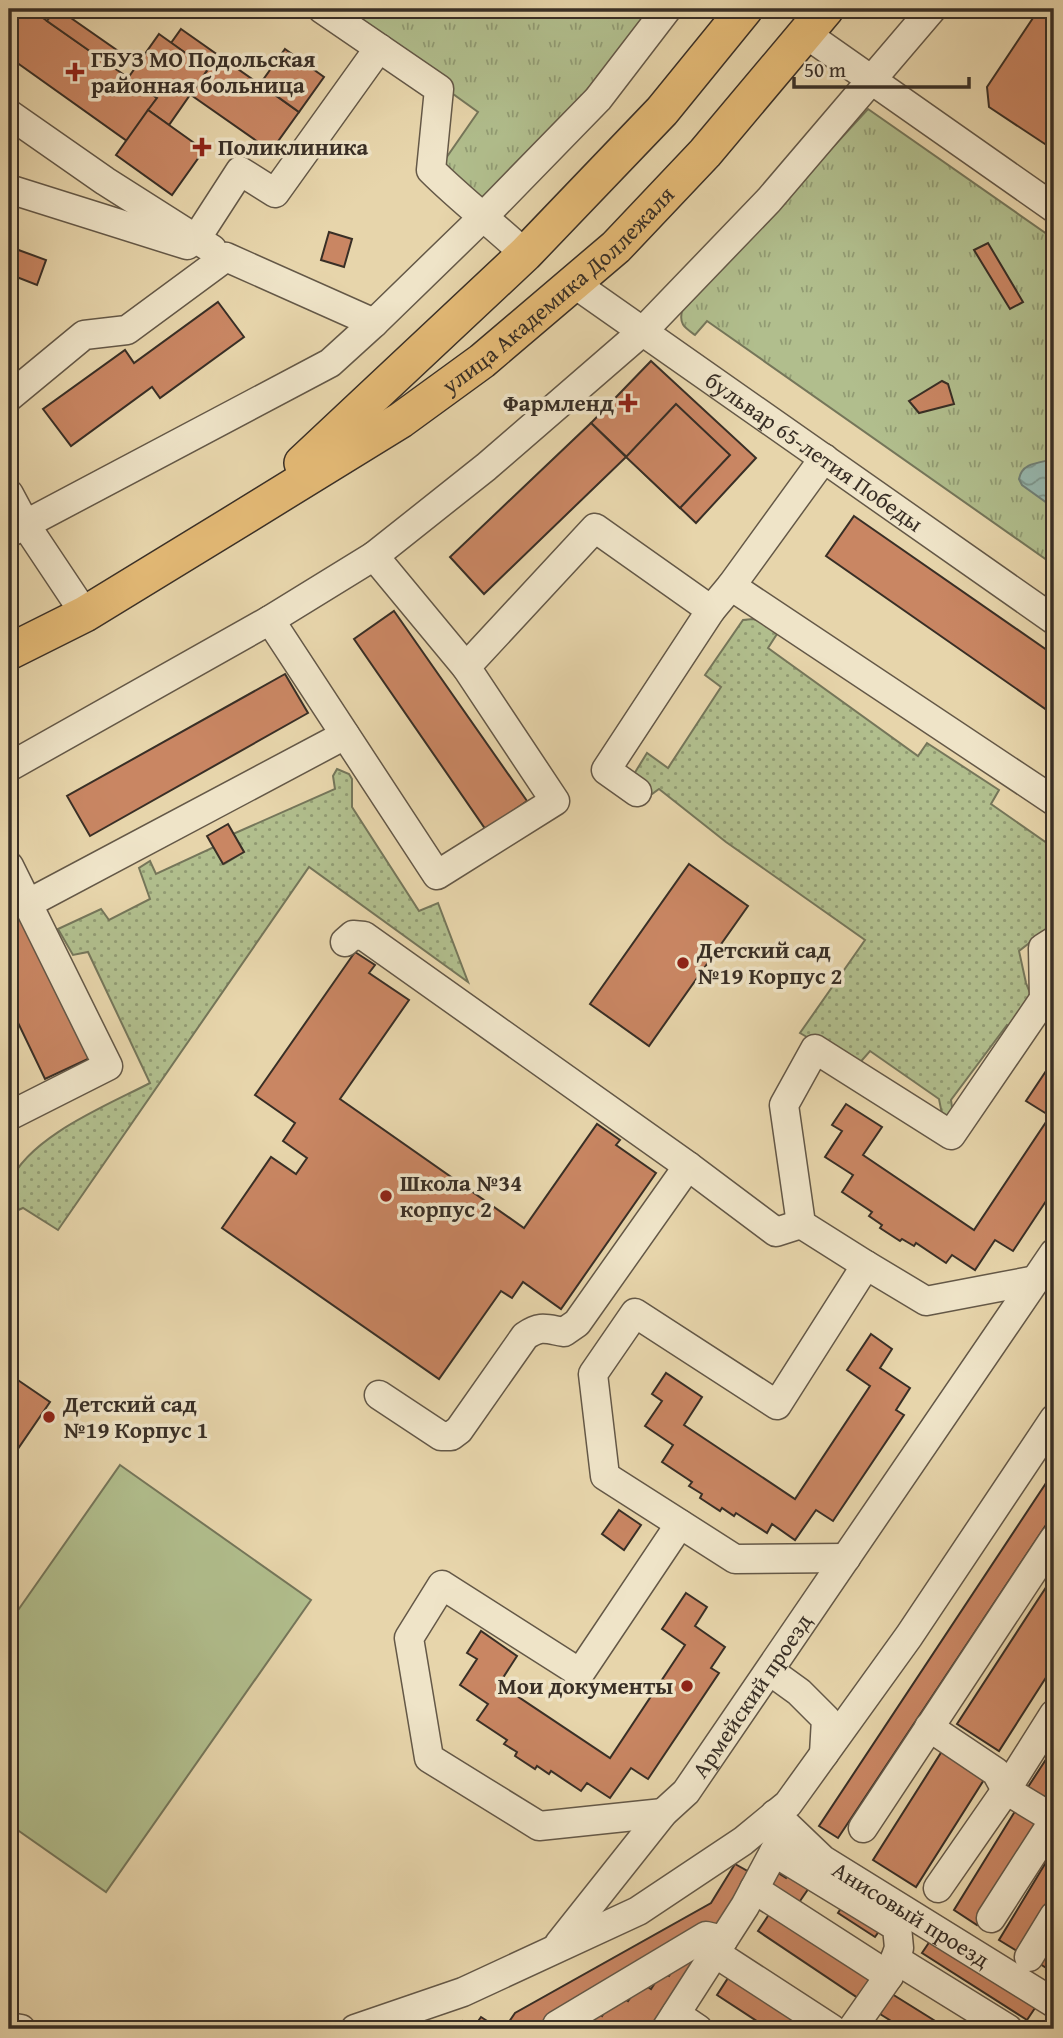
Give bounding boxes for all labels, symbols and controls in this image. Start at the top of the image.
place label: ГБУЗ МО Подольская районная больница [91,42,315,101]
scale bar [794,46,968,90]
text: 50 m [804,54,846,85]
marker: ГБУЗ МО Подольская районная больница [65,62,85,82]
place label: Поликлиника [218,130,369,163]
marker: Поликлиника [192,137,212,157]
street label: улица Академика Доллежаля [434,178,682,402]
street label: бульвар 65-летия Победы [699,363,930,539]
place label: Фармленд [503,386,614,419]
marker: Фармленд [620,395,636,411]
place label: Детский сад №19 Корпус 2 [696,933,843,992]
marker: Детский сад №19 Корпус 2 [675,955,691,971]
place label: Школа №34 корпус 2 [400,1166,522,1225]
marker: Школа №34 корпус 2 [378,1188,394,1204]
place label: Детский сад №19 Корпус 1 [62,1387,209,1446]
marker: Детский сад №19 Корпус 1 [41,1409,57,1425]
street label: Армейский проезд [683,1606,819,1784]
place label: Мои документы [497,1669,673,1702]
marker: Мои документы [679,1678,695,1694]
street label: Анисовый проезд [826,1853,997,1976]

